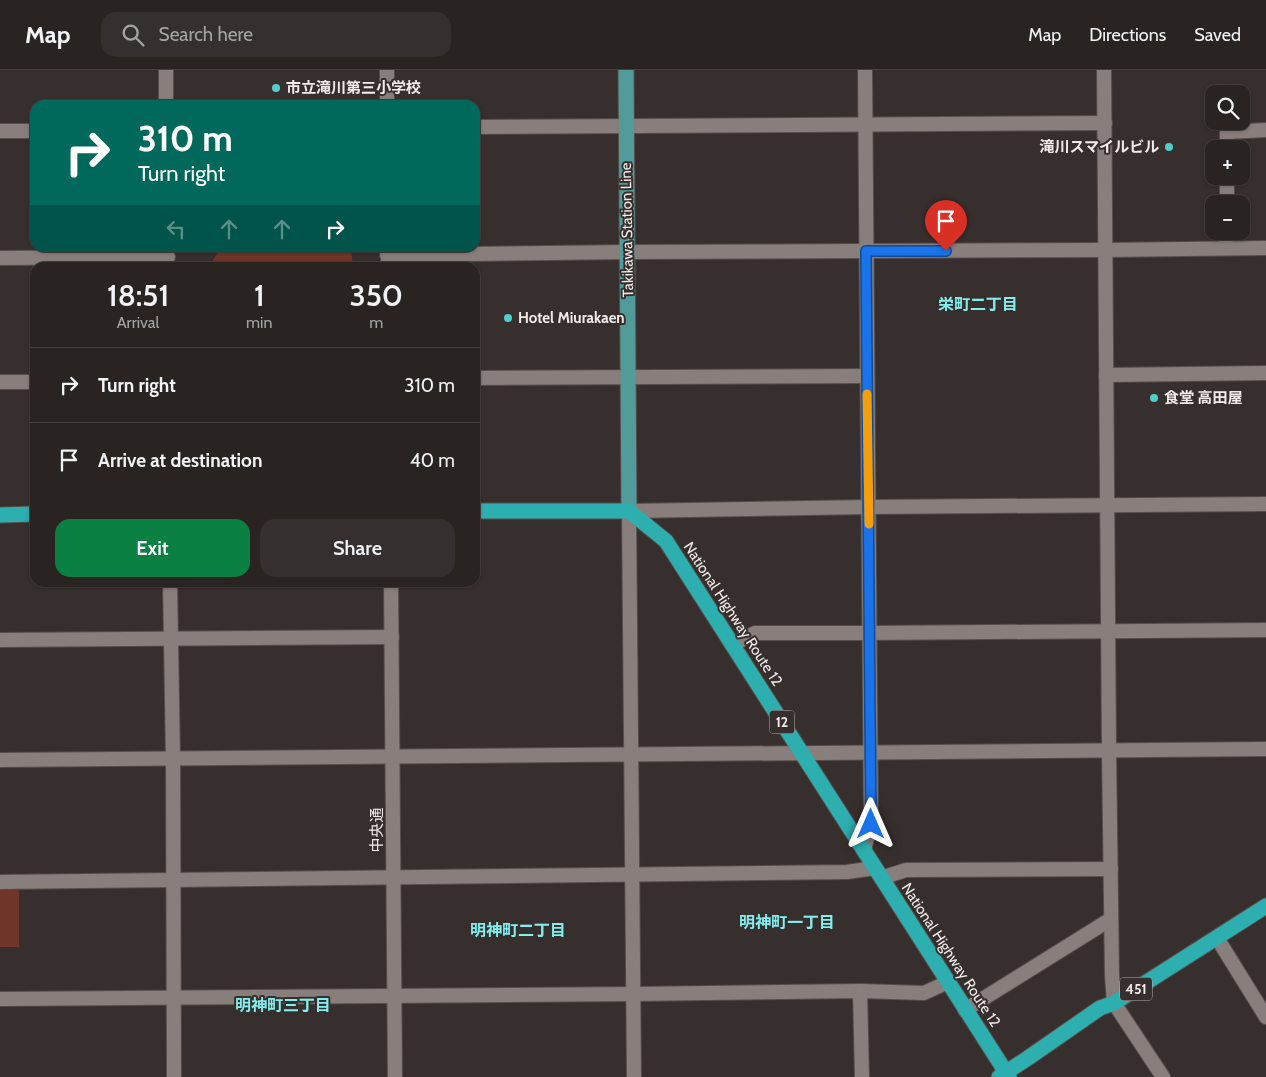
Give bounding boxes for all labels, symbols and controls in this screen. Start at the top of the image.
search box [101,12,451,57]
text: Map [25,20,71,49]
icon: search [119,21,147,49]
text: Search here [159,23,253,46]
text: Map [1028,24,1061,46]
text: Directions [1089,24,1166,46]
text: Saved [1194,24,1241,46]
place label: 市立滝川第三小学校 [286,79,421,97]
marker: 市立滝川第三小学校 [270,82,282,94]
map controls [1205,85,1250,240]
button: search [1205,85,1250,130]
text: 310 m [138,117,233,160]
icon: right [55,120,120,185]
place label: 滝川スマイルビル [1039,138,1159,156]
button: + [1205,140,1250,185]
marker: 滝川スマイルビル [1163,141,1175,153]
text: Turn right [138,160,225,187]
street label: Takikawa Station Line [617,162,637,298]
button: − [1205,195,1250,240]
pin [925,200,967,251]
icon: arrive [932,207,960,235]
icon: left [162,215,190,243]
icon: ahead [215,215,243,243]
icon: ahead [268,215,296,243]
icon: right [321,215,349,243]
text: 18:51 [107,277,169,314]
text: 1 [254,277,265,314]
text: 350 [349,277,403,314]
district label: 栄町二丁目 [938,295,1018,314]
place label: Hotel Miurakaen [518,309,625,327]
marker: Hotel Miurakaen [502,312,514,324]
text: Arrival [117,313,159,332]
text: min [246,313,272,332]
text: m [369,313,383,332]
icon: right [55,371,83,399]
text: Turn right [98,374,176,397]
text: 310 m [404,374,455,397]
place label: 食堂 高田屋 [1164,389,1242,407]
marker: 食堂 高田屋 [1148,392,1160,404]
icon: arrive [55,446,83,474]
text: Arrive at destination [98,449,262,472]
text: 40 m [410,449,455,472]
button: Exit [55,519,250,577]
button: Share [260,519,455,577]
street label: National Highway Route 12 [680,539,786,689]
road number: 12 [770,710,794,734]
position arrow [844,797,896,849]
street label: 中央通 [368,807,386,853]
street label: National Highway Route 12 [898,880,1004,1030]
district label: 明神町一丁目 [739,913,835,932]
district label: 明神町二丁目 [470,921,566,940]
road number: 451 [1120,978,1152,1001]
district label: 明神町三丁目 [235,996,331,1015]

